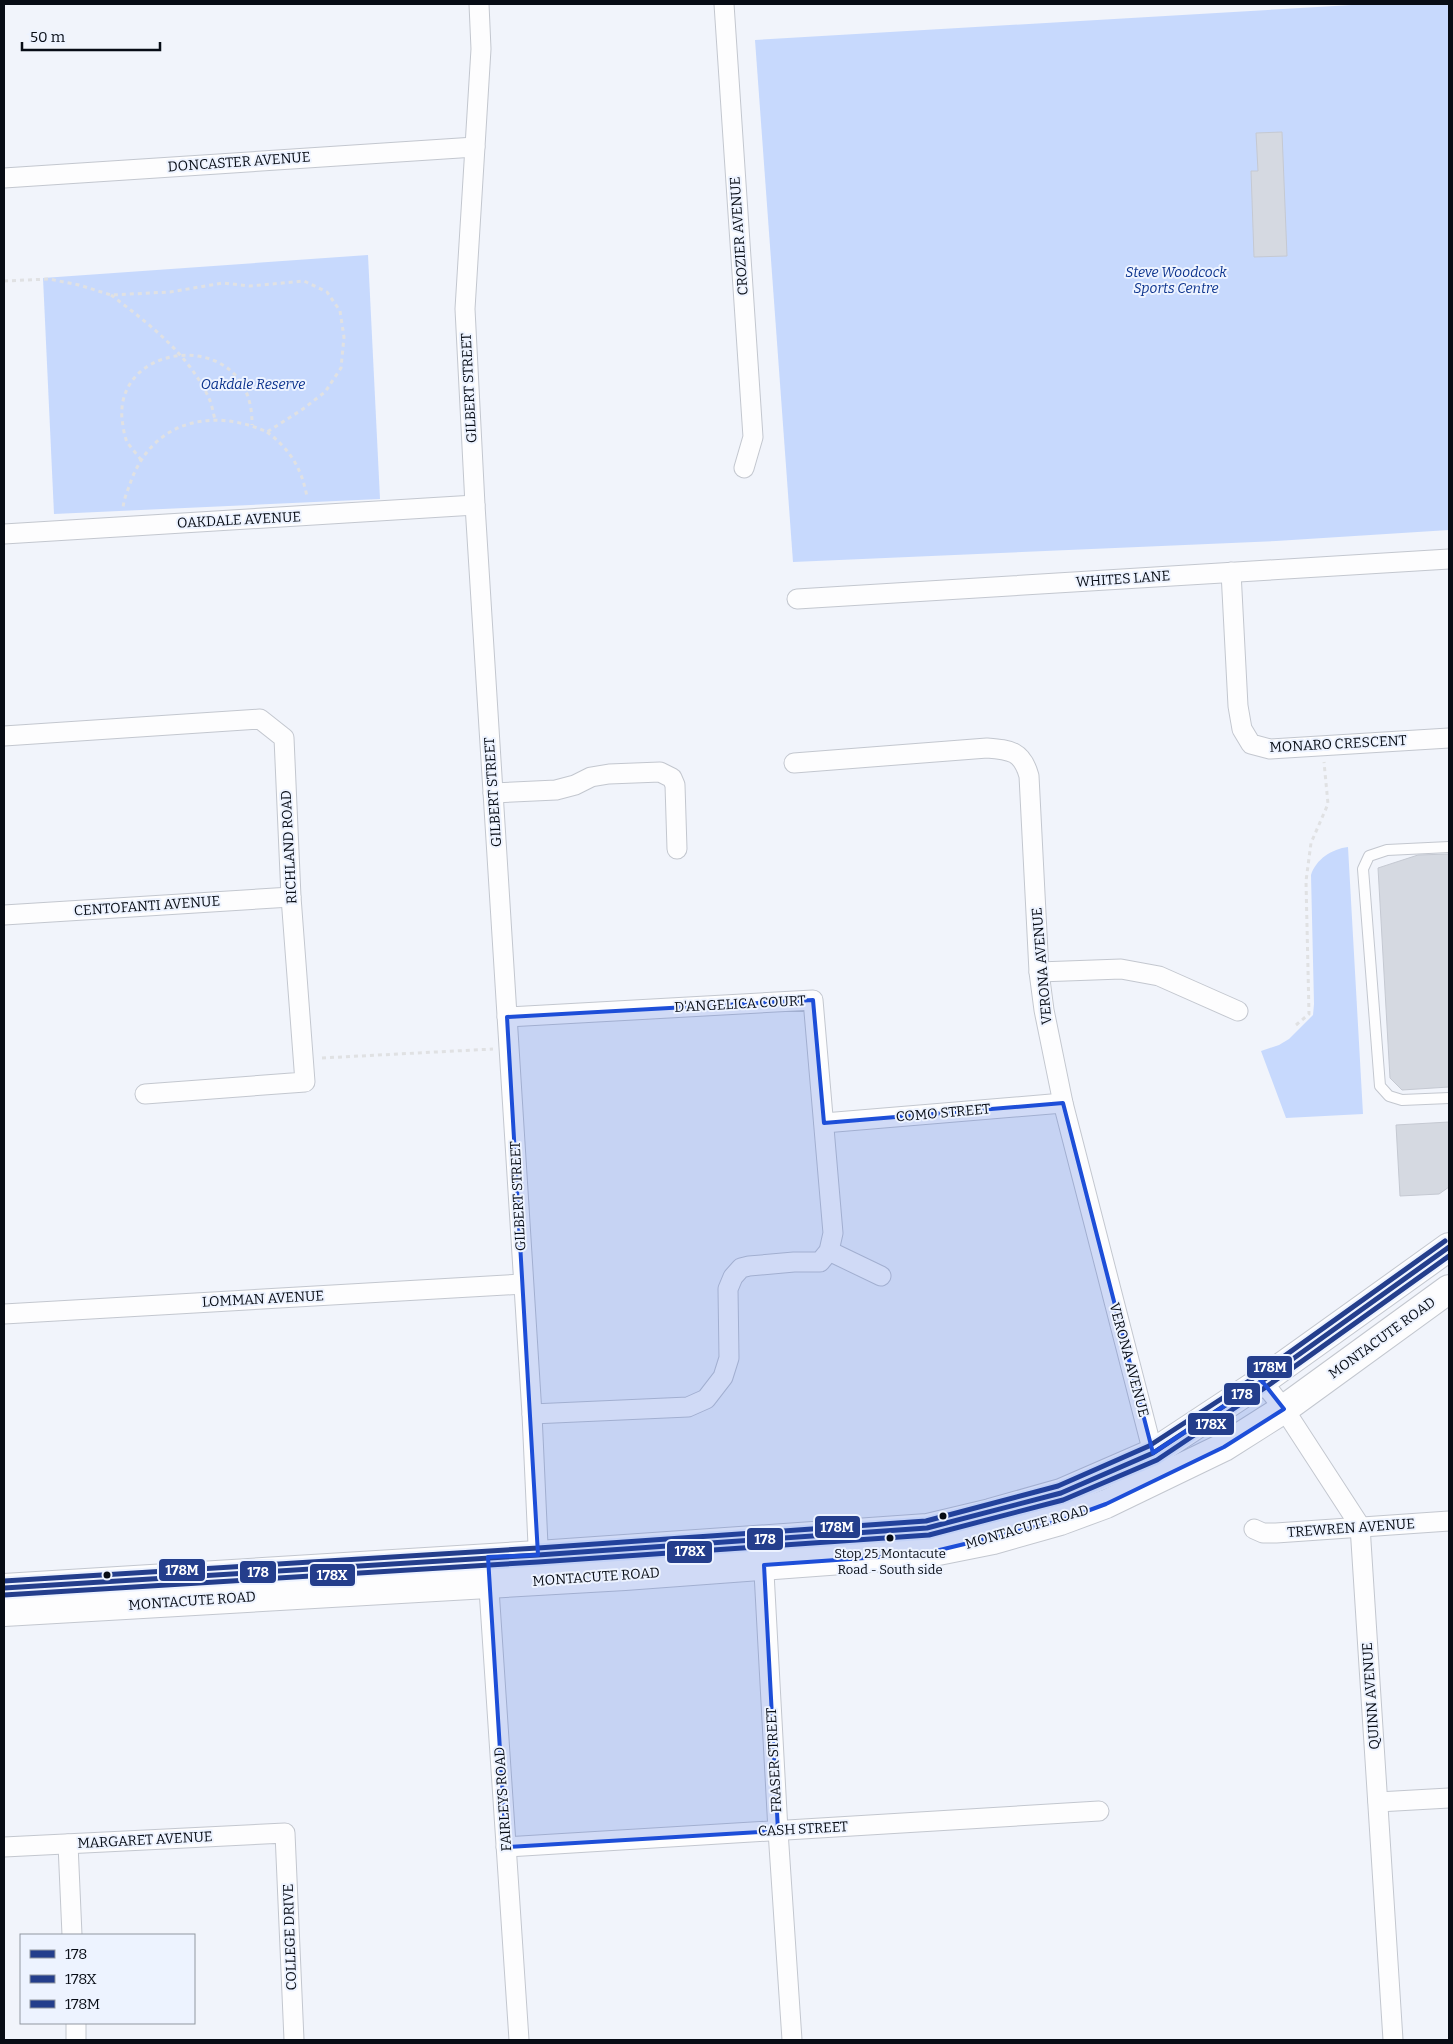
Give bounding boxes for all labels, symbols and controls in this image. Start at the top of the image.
scale bar [22,20,160,52]
text: 50 m [30,28,66,46]
street label: DONCASTER AVENUE [167,149,311,175]
street label: CROZIER AVENUE [726,176,752,296]
park label: Steve Woodcock Sports Centre [1125,264,1227,297]
street label: GILBERT STREET [458,333,480,443]
park label: Oakdale Reserve [201,376,305,393]
street label: OAKDALE AVENUE [177,508,301,532]
street label: WHITES LANE [1075,567,1171,591]
street label: MONARO CRESCENT [1269,732,1407,756]
street label: GILBERT STREET [481,736,505,848]
street label: RICHLAND ROAD [278,790,300,904]
street label: CENTOFANTI AVENUE [73,892,221,920]
street label: VERONA AVENUE [1028,907,1056,1025]
street label: D'ANGELICA COURT [674,992,806,1016]
street label: COMO STREET [895,1100,991,1126]
street label: GILBERT STREET [507,1141,529,1251]
street label: LOMMAN AVENUE [201,1287,325,1311]
street label: MONTACUTE ROAD [1325,1294,1439,1382]
street label: VERONA AVENUE [1106,1301,1152,1419]
line badge: 178M [1246,1355,1293,1379]
text: 178M [1253,1359,1287,1376]
line badge: 178 [1223,1382,1261,1406]
text: 178 [1231,1386,1253,1403]
line badge: 178X [1187,1412,1235,1436]
text: 178X [1196,1416,1227,1433]
street label: MONTACUTE ROAD [963,1501,1091,1553]
unlabelled marker [938,1511,948,1521]
line badge: 178M [814,1515,861,1539]
street label: TREWREN AVENUE [1287,1515,1415,1541]
text: 178M [820,1519,854,1536]
line badge: 178 [746,1527,784,1551]
text: 178 [754,1531,776,1548]
marker: Stop 25 Montacute Road - South side [885,1533,895,1543]
line badge: 178X [666,1540,713,1564]
text: 178X [675,1543,706,1560]
place label: Stop 25 Montacute Road - South side [834,1546,946,1577]
line badge: 178M [158,1558,206,1582]
line badge: 178 [239,1560,277,1584]
text: 178M [165,1562,199,1579]
line badge: 178X [309,1563,356,1587]
text: 178 [247,1564,269,1581]
street label: MONTACUTE ROAD [532,1564,660,1590]
text: 178X [317,1567,348,1584]
unlabelled marker [102,1570,112,1580]
street label: MONTACUTE ROAD [128,1588,256,1614]
street label: QUINN AVENUE [1359,1642,1383,1750]
street label: FRASER STREET [763,1707,785,1813]
street label: FAIRLEYS ROAD [491,1746,515,1852]
street label: CASH STREET [757,1818,849,1840]
street label: MARGARET AVENUE [77,1828,213,1852]
street label: COLLEGE DRIVE [280,1883,300,1991]
legend [20,1934,195,2024]
text: 178 [65,1945,87,1963]
text: 178X [65,1970,97,1988]
text: 178M [65,1995,100,2013]

